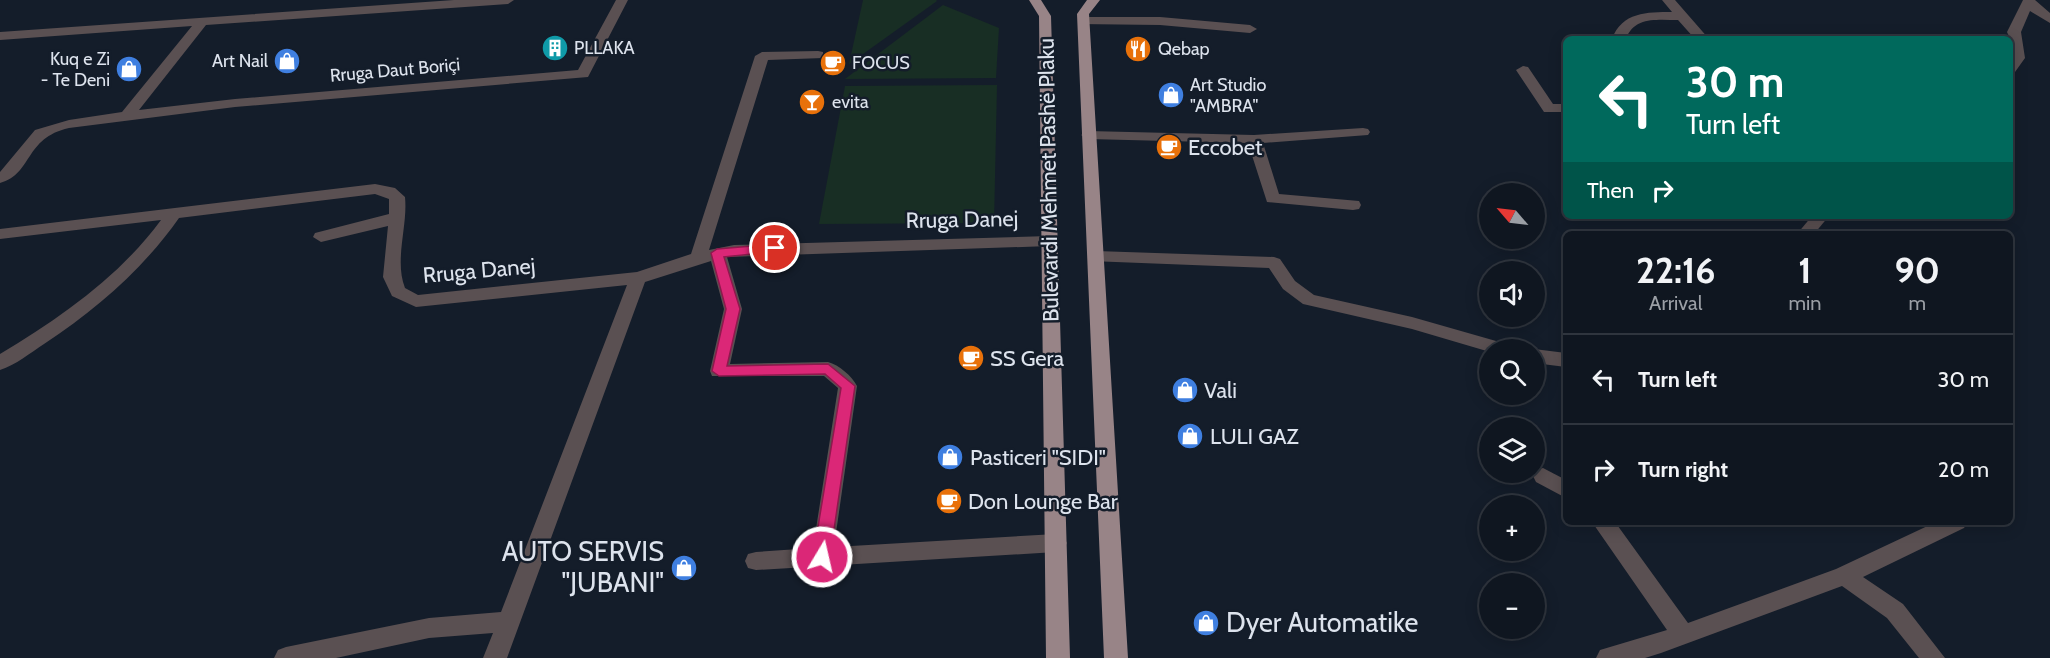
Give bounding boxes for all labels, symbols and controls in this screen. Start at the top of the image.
building icon: PLLAKA [540,33,570,63]
restaurant icon: Qebap [1123,34,1153,64]
place label: PLLAKA [574,37,635,59]
street label: Bulevardi Mehmet Pashë Plaku [1033,38,1064,322]
place label: Qebap [1158,38,1210,60]
shop icon: Art Nail [272,46,302,76]
place label: Kuq e Zi - Te Deni [41,48,110,91]
cafe icon: FOCUS [818,48,848,78]
place label: Art Nail [212,50,269,72]
place label: FOCUS [852,52,910,74]
street label: Rruga Daut Boriçi [329,53,461,87]
shop icon: Kuq e Zi - Te Deni [114,54,144,84]
text: 30 m [1686,56,1784,108]
icon: left [1587,60,1665,138]
place label: Art Studio "AMBRA" [1190,74,1266,117]
shop icon: Art Studio "AMBRA" [1156,80,1186,110]
bar icon: evita [797,87,827,117]
place label: evita [832,91,869,113]
text: Turn left [1686,108,1780,141]
cafe icon: Eccobet [1154,132,1184,162]
place label: Eccobet [1188,134,1263,161]
icon: right [1646,174,1679,207]
text: Then [1587,177,1634,204]
north arrow [1479,183,1545,249]
map controls [1479,183,1545,639]
street label: Rruga Danej [905,205,1019,234]
pin [749,222,800,273]
icon: arrive [758,231,791,264]
text: 22:16 [1636,248,1716,292]
text: 1 [1798,248,1812,292]
text: 90 [1894,248,1940,292]
street label: Rruga Danej [422,252,536,289]
button: sound [1479,261,1545,327]
text: Arrival [1649,291,1702,315]
text: min [1788,291,1821,315]
text: m [1908,291,1926,315]
button: search [1479,339,1545,405]
cafe icon: SS Gera [956,343,986,373]
place label: SS Gera [990,345,1064,372]
icon: left [1587,363,1620,396]
text: Turn left [1638,366,1717,393]
text: 30 m [1937,366,1989,393]
shop icon: Vali [1170,375,1200,405]
place label: Vali [1204,377,1237,404]
button: layers [1479,417,1545,483]
shop icon: LULI GAZ [1175,421,1205,451]
place label: LULI GAZ [1210,423,1299,450]
shop icon: Pasticeri "SIDI" [935,442,965,472]
place label: Pasticeri "SIDI" [970,444,1106,471]
icon: right [1587,453,1620,486]
text: Turn right [1638,456,1728,483]
text: 20 m [1938,456,1989,483]
cafe icon: Don Lounge Bar [934,486,964,516]
place label: Don Lounge Bar [968,488,1118,515]
button: + [1479,495,1545,561]
position arrow [790,525,854,589]
place label: AUTO SERVIS "JUBANI" [502,535,664,599]
shop icon: AUTO SERVIS "JUBANI" [669,553,699,583]
button: − [1479,573,1545,639]
place label: Dyer Automatike [1226,606,1418,639]
shop icon: Dyer Automatike [1191,608,1221,638]

